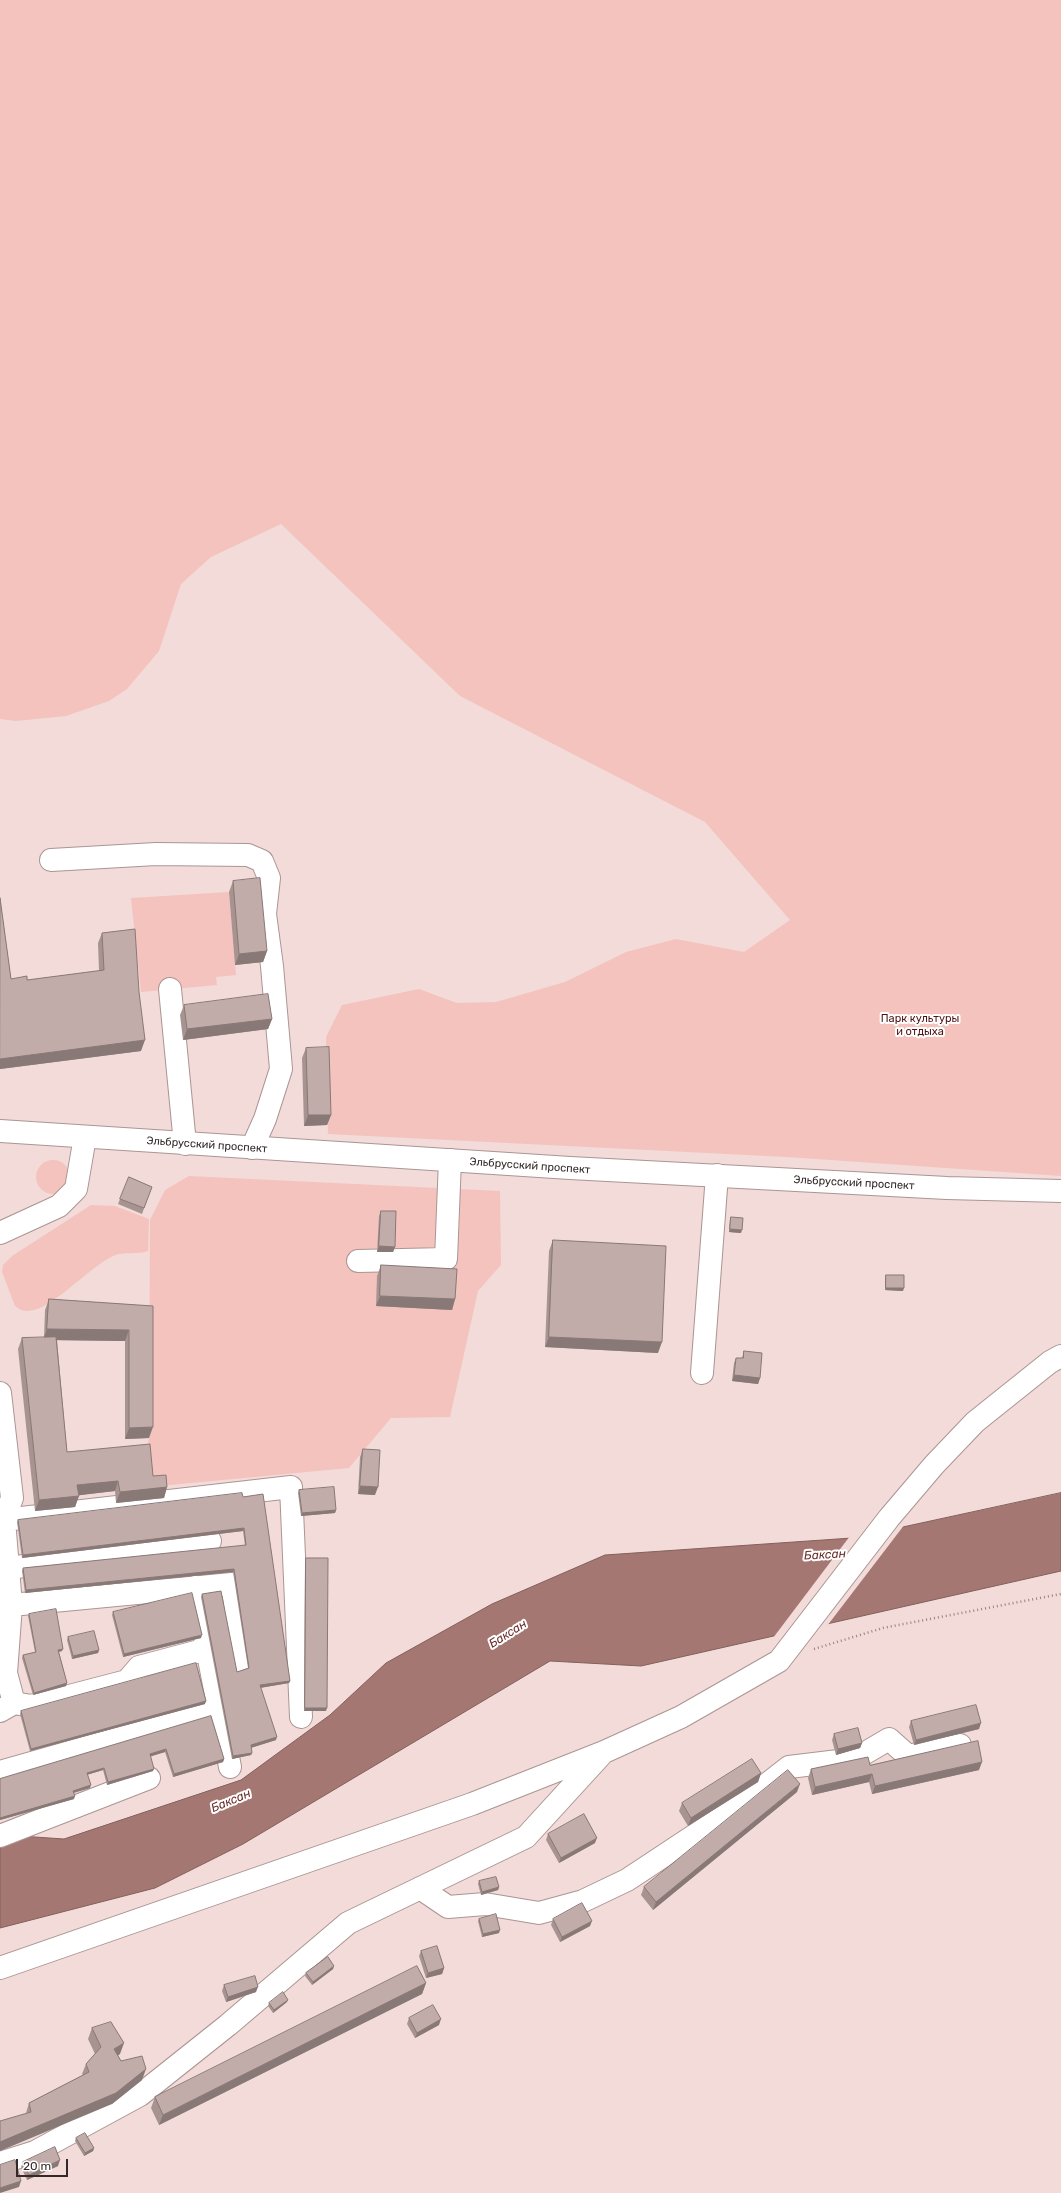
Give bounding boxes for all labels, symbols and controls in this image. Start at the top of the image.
park label: Парк культуры и отдыха [881,1012,959,1038]
street label: Эльбрусский проспект [146,1134,268,1156]
street label: Эльбрусский проспект [469,1155,591,1177]
street label: Эльбрусский проспект [793,1173,915,1193]
water label: Баксан [804,1547,846,1563]
water label: Баксан [487,1617,529,1651]
water label: Баксан [209,1786,253,1816]
scale bar [18,2151,70,2177]
text: 20 m [23,2159,51,2173]

